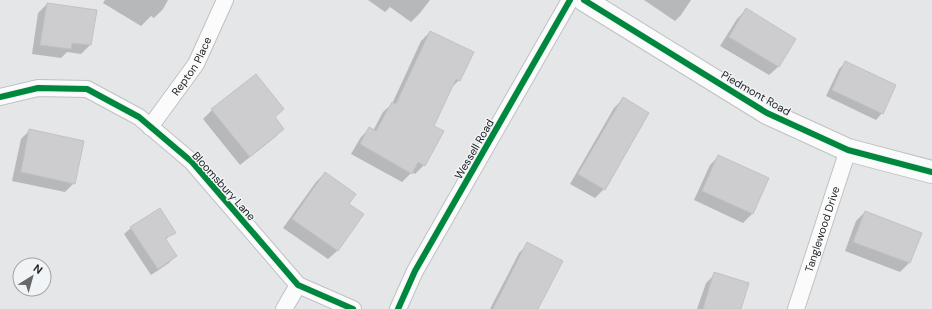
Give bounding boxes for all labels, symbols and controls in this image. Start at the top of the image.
street label: Repton Place [168,34,214,98]
street label: Piedmont Road [719,68,793,119]
street label: Wessell Road [451,116,497,182]
street label: Bloomsbury Lane [189,149,259,223]
street label: Tanglewood Drive [802,184,843,274]
north arrow [12,257,52,297]
text: N [31,261,45,277]

